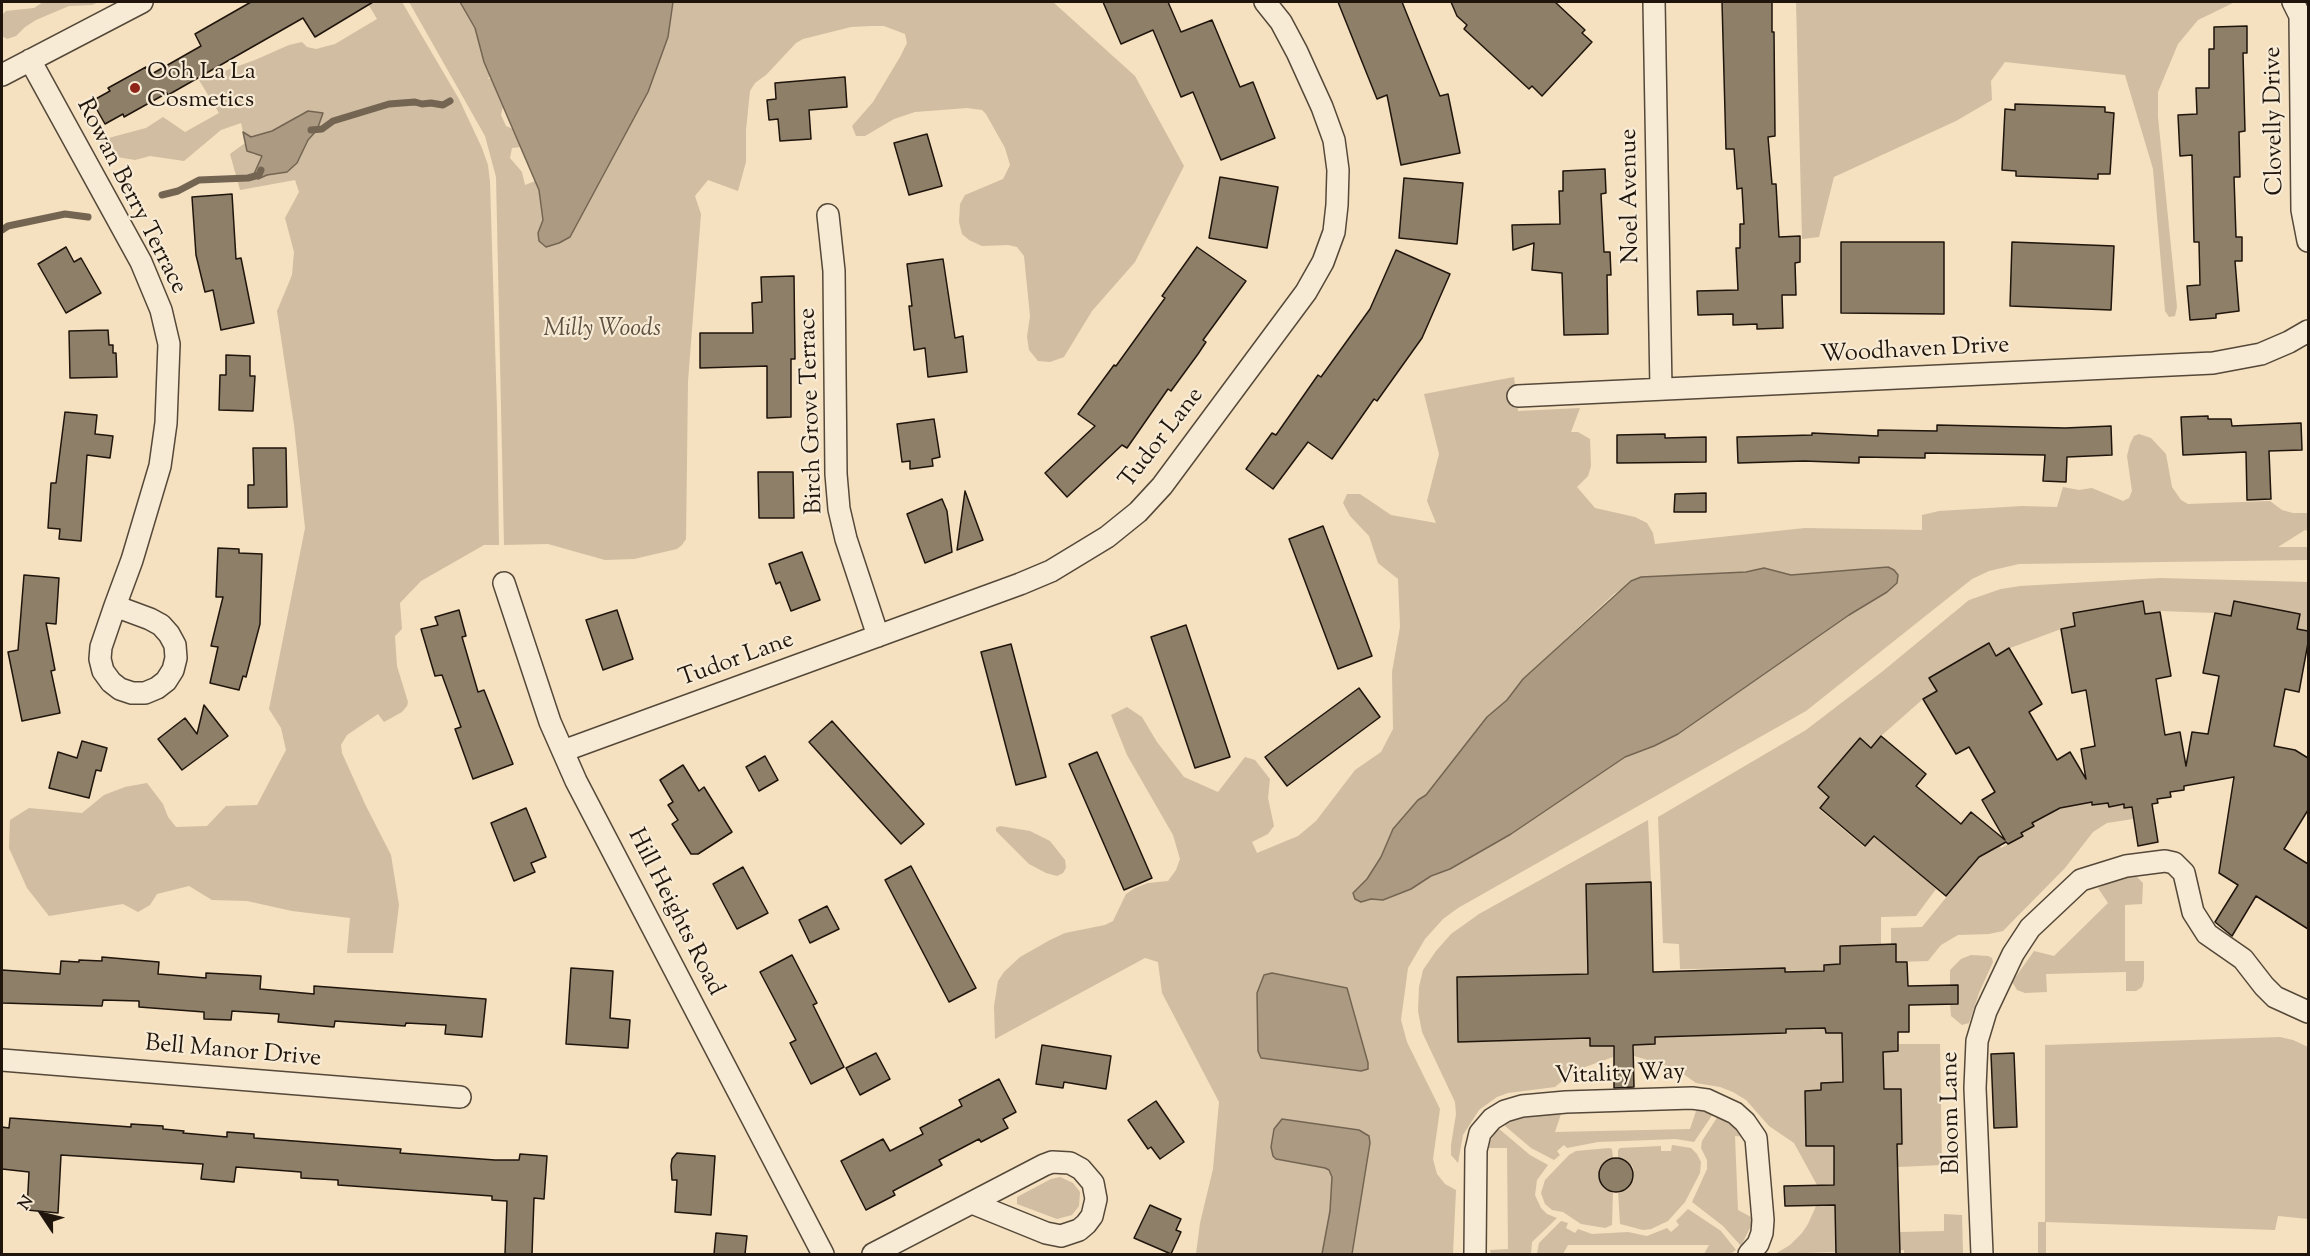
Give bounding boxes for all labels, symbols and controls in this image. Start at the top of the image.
street label: Clovelly Drive [2260,46,2292,196]
place label: Ooh La La Cosmetics [147,60,256,116]
marker: Ooh La La Cosmetics [128,81,142,95]
street label: Rowan Berry Terrace [68,95,192,299]
street label: Noel Avenue [1616,128,1648,264]
street label: Birch Grove Terrace [795,307,831,515]
park label: Milly Woods [543,317,661,345]
street label: Woodhaven Drive [1820,333,2010,371]
street label: Tudor Lane [1115,383,1211,495]
street label: Tudor Lane [676,627,798,695]
street label: Hill Heights Road [620,825,728,1001]
street label: Bell Manor Drive [144,1031,322,1075]
street label: Bloom Lane [1938,1051,1968,1175]
street label: Vitality Way [1554,1059,1686,1093]
north arrow [12,1184,72,1244]
text: N [14,1192,40,1215]

